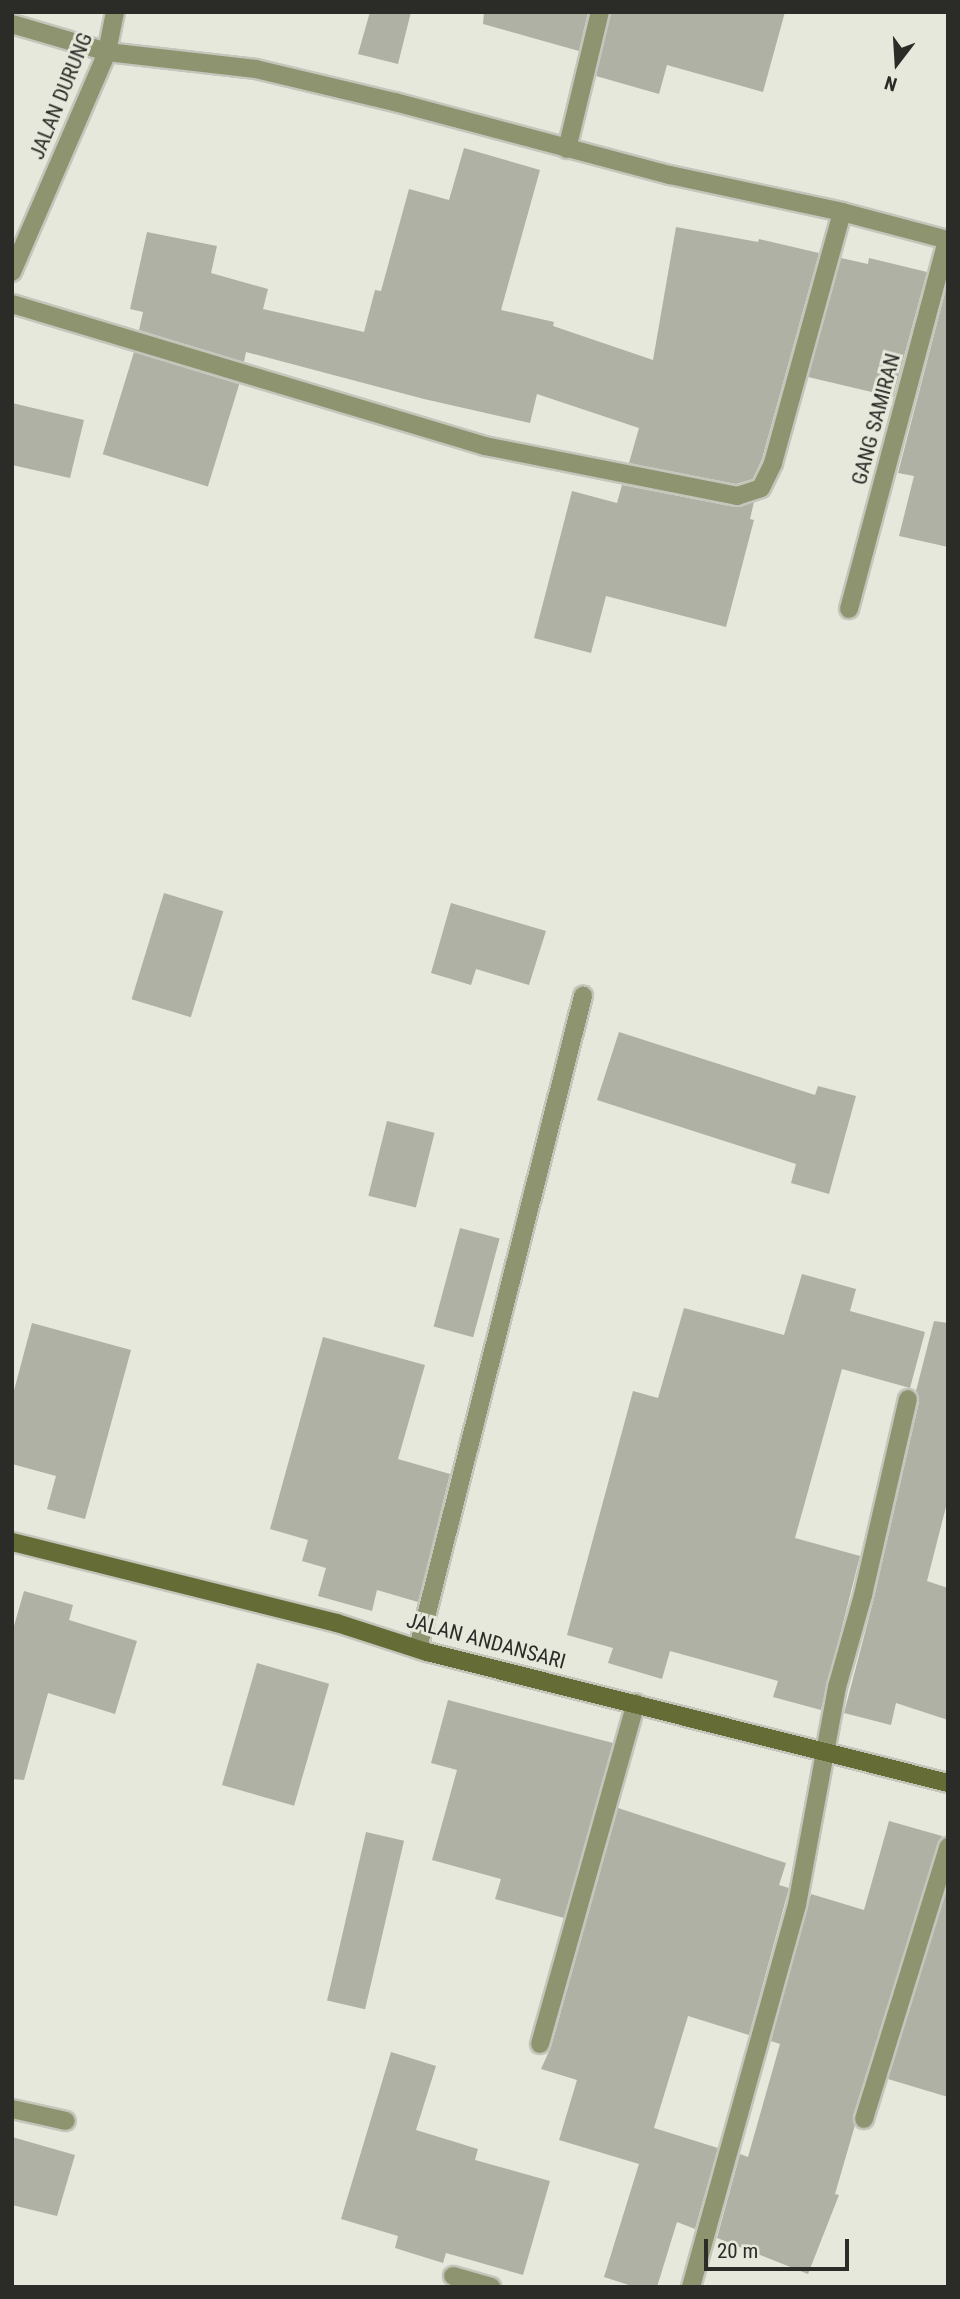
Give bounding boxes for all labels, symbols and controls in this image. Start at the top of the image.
north arrow [862,28,932,98]
street label: JALAN DURUNG [24,29,98,163]
text: N [882,71,900,96]
street label: GANG SAMIRAN [846,350,906,488]
street label: JALAN ANDANSARI [404,1608,568,1674]
scale bar [708,2226,853,2270]
text: 20 m [717,2239,758,2263]

